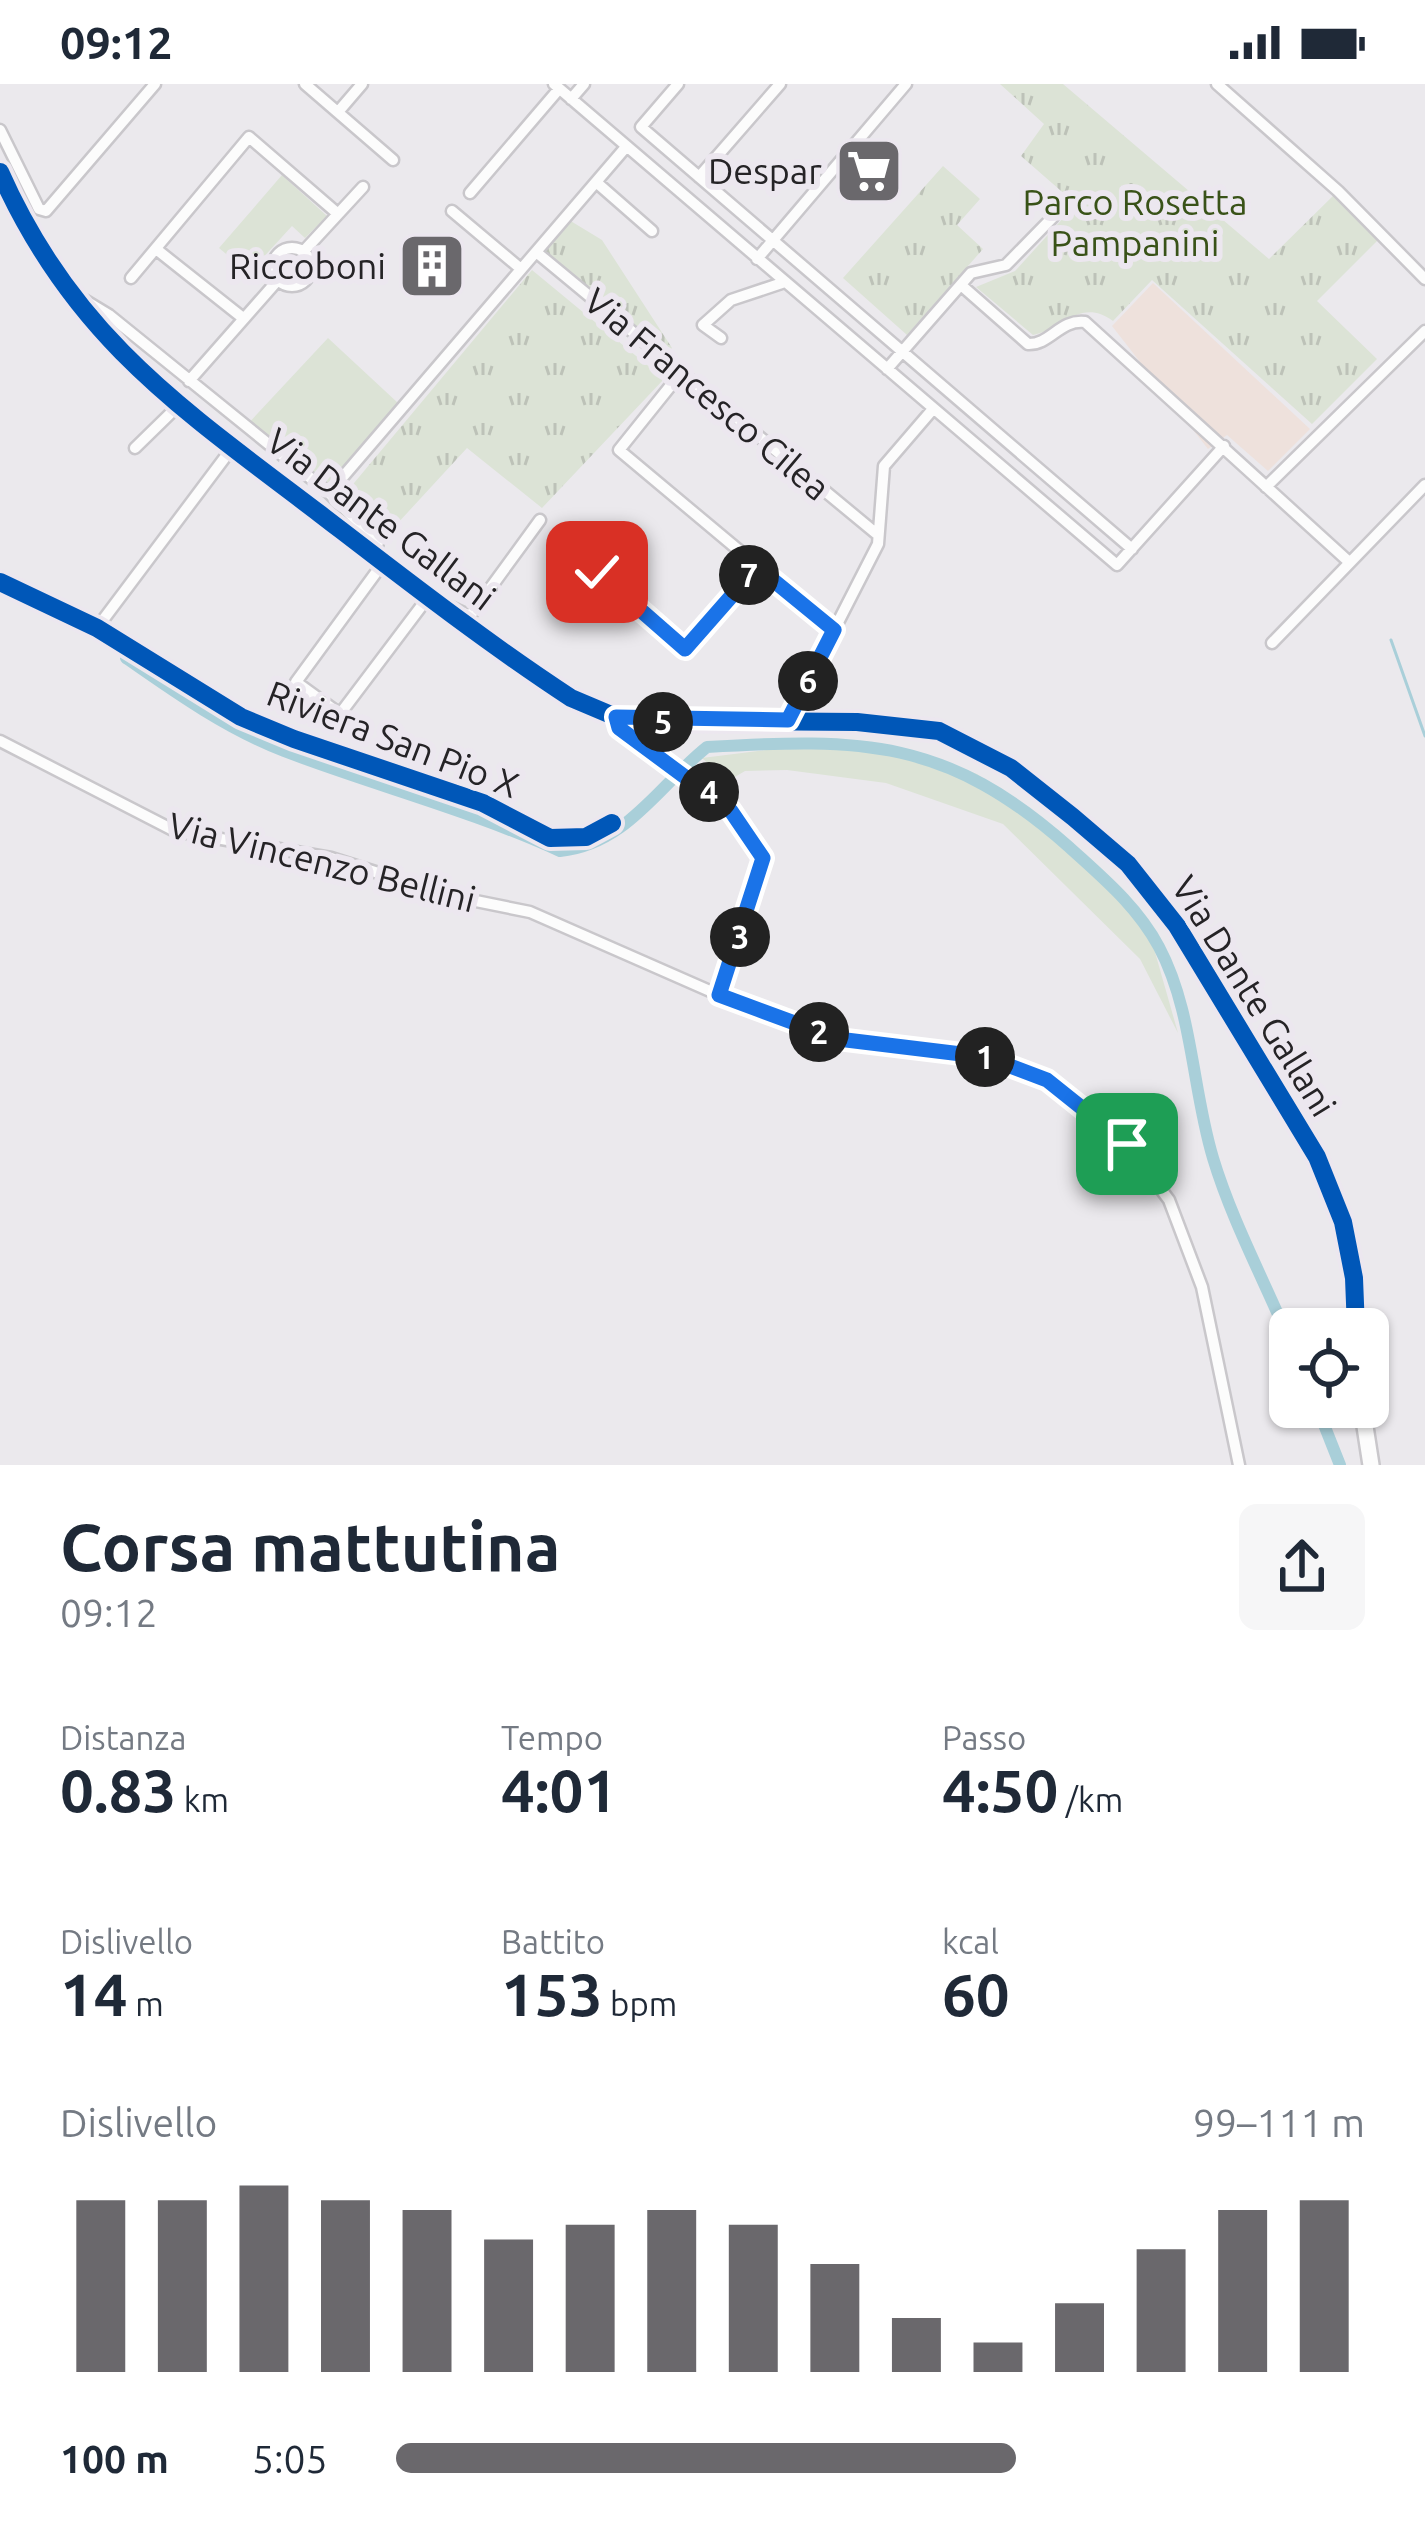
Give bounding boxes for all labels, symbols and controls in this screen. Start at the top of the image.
text: 09:12 [60,17,173,68]
supermarket icon: Despar [834,136,904,206]
place label: Despar [708,150,822,191]
park label: Parco Rosetta Pampanini [1023,181,1247,263]
building icon: Riccoboni [397,231,467,301]
place label: Riccoboni [229,245,386,286]
street label: Via Francesco Cilea [576,279,838,508]
street label: Via Dante Gallani [259,419,504,618]
pin [546,521,648,623]
icon: check [564,539,630,605]
pin: 7 [719,545,779,605]
text: 7 [740,556,758,593]
pin: 6 [778,651,838,711]
text: 6 [799,662,817,699]
street label: Riviera San Pio X [262,672,525,805]
pin: 5 [633,692,693,752]
text: 5 [654,703,672,740]
pin: 4 [679,762,739,822]
text: 4 [700,773,718,810]
street label: Via Vincenzo Bellini [164,804,480,920]
street label: Via Dante Gallani [1164,868,1345,1123]
pin: 3 [710,907,770,967]
text: 3 [731,918,749,955]
pin: 2 [789,1002,849,1062]
text: 2 [810,1013,828,1050]
pin: 1 [955,1027,1015,1087]
text: 1 [976,1038,994,1075]
pin [1076,1093,1178,1195]
icon: arrive [1094,1111,1160,1177]
map controls [1269,1308,1389,1428]
button: locate [1269,1308,1389,1428]
button: share [1239,1504,1365,1630]
text: Corsa mattutina [60,1509,561,1583]
text: 09:12 [60,1591,158,1634]
text: Distanza [60,1719,186,1756]
text: Tempo [501,1719,603,1756]
text: Passo [942,1719,1026,1756]
text: 0.83 [60,1756,176,1823]
text: 4:01 [501,1756,617,1823]
text: 4:50 [942,1756,1058,1823]
text: km [176,1781,229,1818]
text: /km [1058,1781,1123,1818]
text: Dislivello [60,1923,193,1960]
text: Battito [501,1923,605,1960]
text: kcal [942,1923,999,1960]
text: 14 [60,1960,128,2027]
text: 153 [501,1960,603,2027]
text: 60 [942,1960,1010,2027]
text: m [128,1985,164,2022]
text: bpm [603,1985,677,2022]
text: Dislivello [60,2101,217,2144]
text: 99–111 m [1193,2101,1365,2144]
text: 100 m [60,2437,169,2480]
text: 5:05 [252,2437,328,2480]

